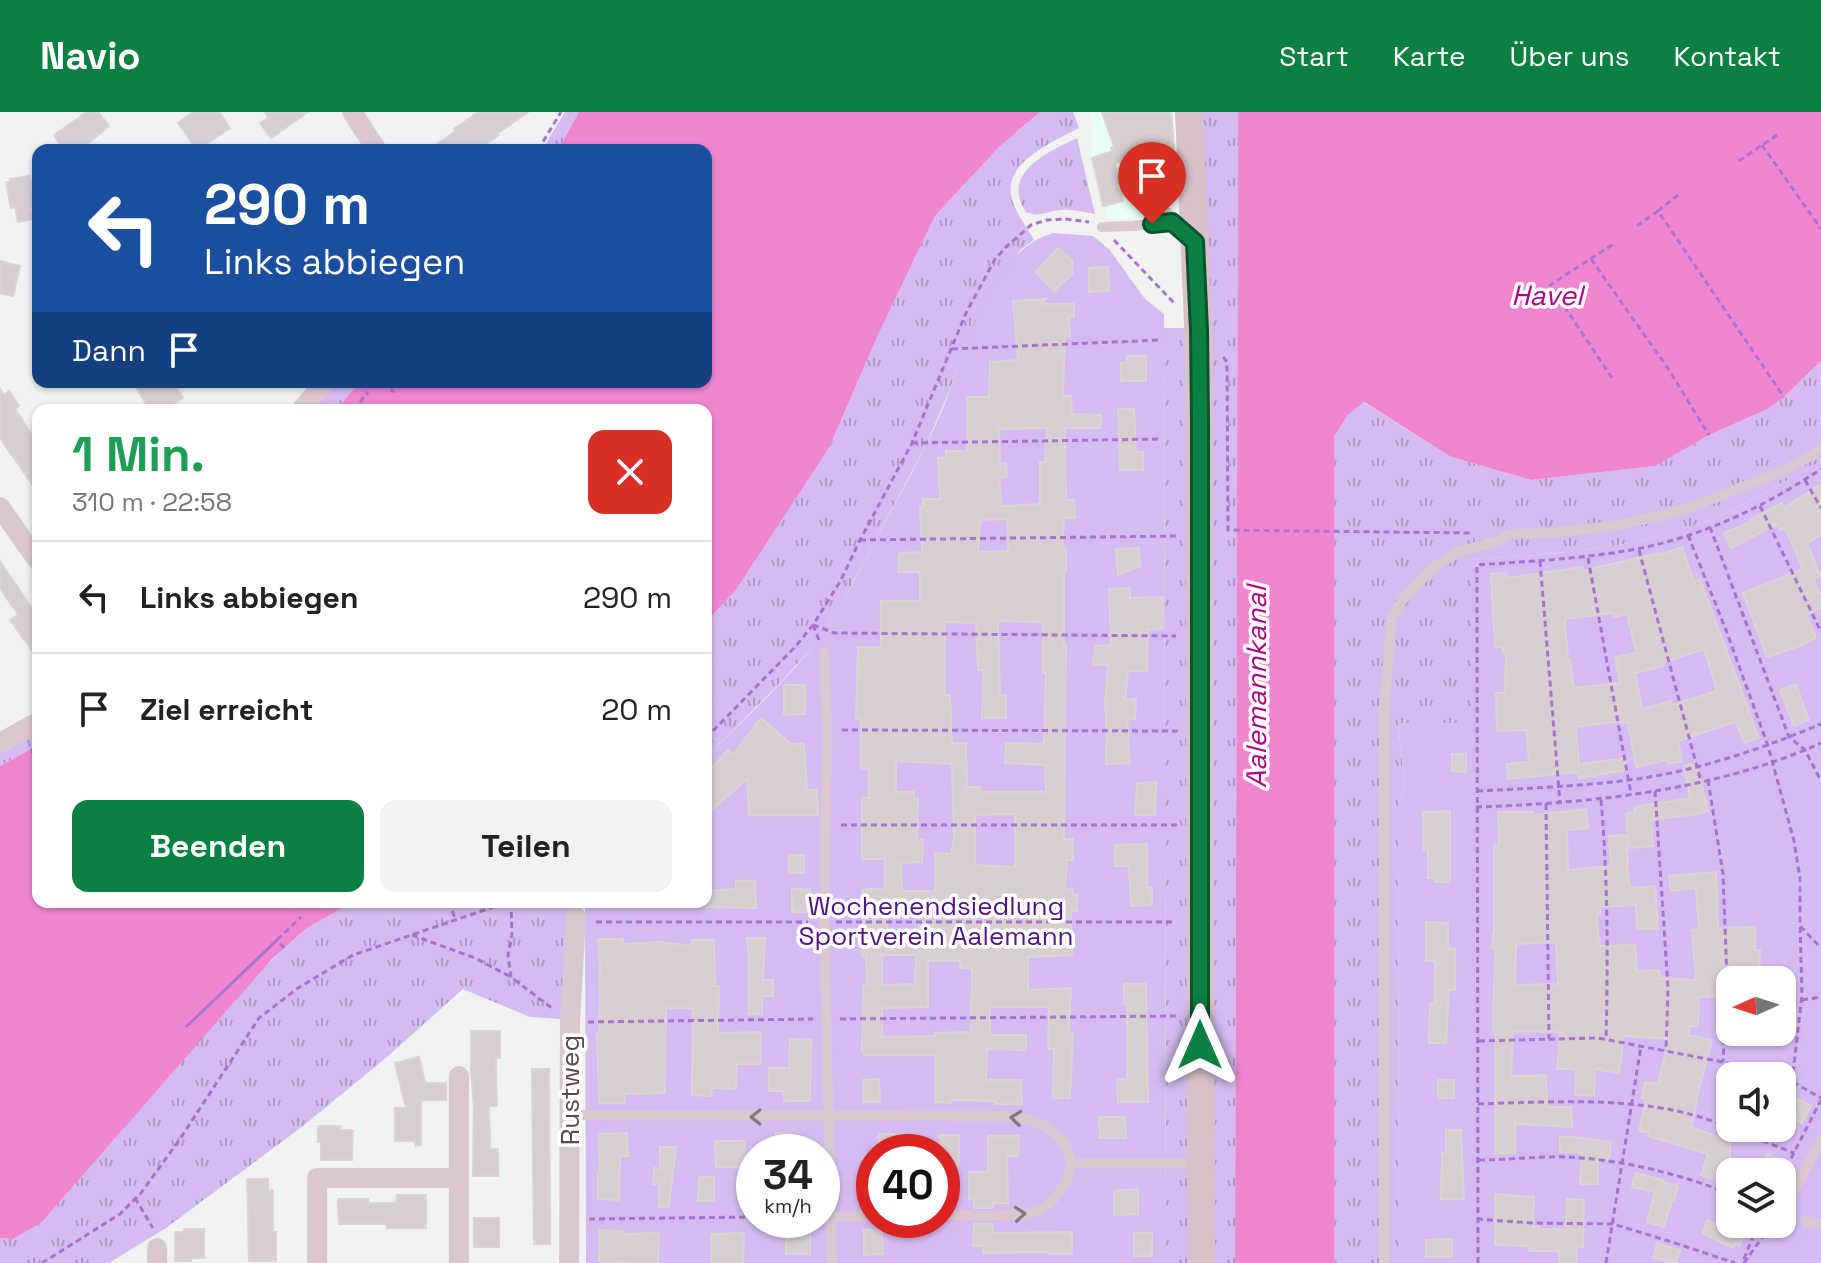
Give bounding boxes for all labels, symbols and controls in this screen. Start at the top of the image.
text: Navio [40,32,141,80]
text: Start [1279,38,1349,74]
text: Karte [1393,38,1465,74]
text: Über uns [1509,38,1630,74]
text: Kontakt [1674,38,1781,74]
pin [1118,142,1186,224]
icon: arrive [1130,154,1174,198]
text: 290 m [204,169,370,240]
icon: left [72,176,176,280]
text: Links abbiegen [204,239,465,285]
water label: Havel [1511,277,1586,313]
icon: arrive [162,328,206,372]
text: Dann [72,331,146,370]
text: 1 Min. [72,424,205,485]
button: close [588,430,672,514]
text: 310 m · 22:58 [72,485,232,519]
icon: left [72,575,116,619]
text: Links abbiegen [140,578,358,617]
text: 290 m [583,578,672,617]
water label: Aalemannkanal [1238,583,1274,788]
icon: arrive [72,687,116,731]
text: Ziel erreicht [140,690,313,729]
text: 20 m [601,690,672,729]
button: Beenden [72,800,364,892]
button: Teilen [380,800,672,892]
park label: Wochenendsiedlung Sportverein Aalemann [798,889,1074,953]
north arrow [1716,966,1796,1046]
map controls [1716,966,1796,1238]
position arrow [1158,1003,1242,1087]
street label: Rustweg [553,1035,587,1145]
button: sound [1716,1062,1796,1142]
one-way arrow [749,1108,762,1125]
one-way arrow [1009,1110,1022,1127]
speed limit sign: 40 [856,1134,960,1238]
text: 34 [763,1150,813,1201]
button: layers [1716,1158,1796,1238]
text: km/h [764,1193,812,1219]
one-way arrow [1014,1206,1027,1223]

